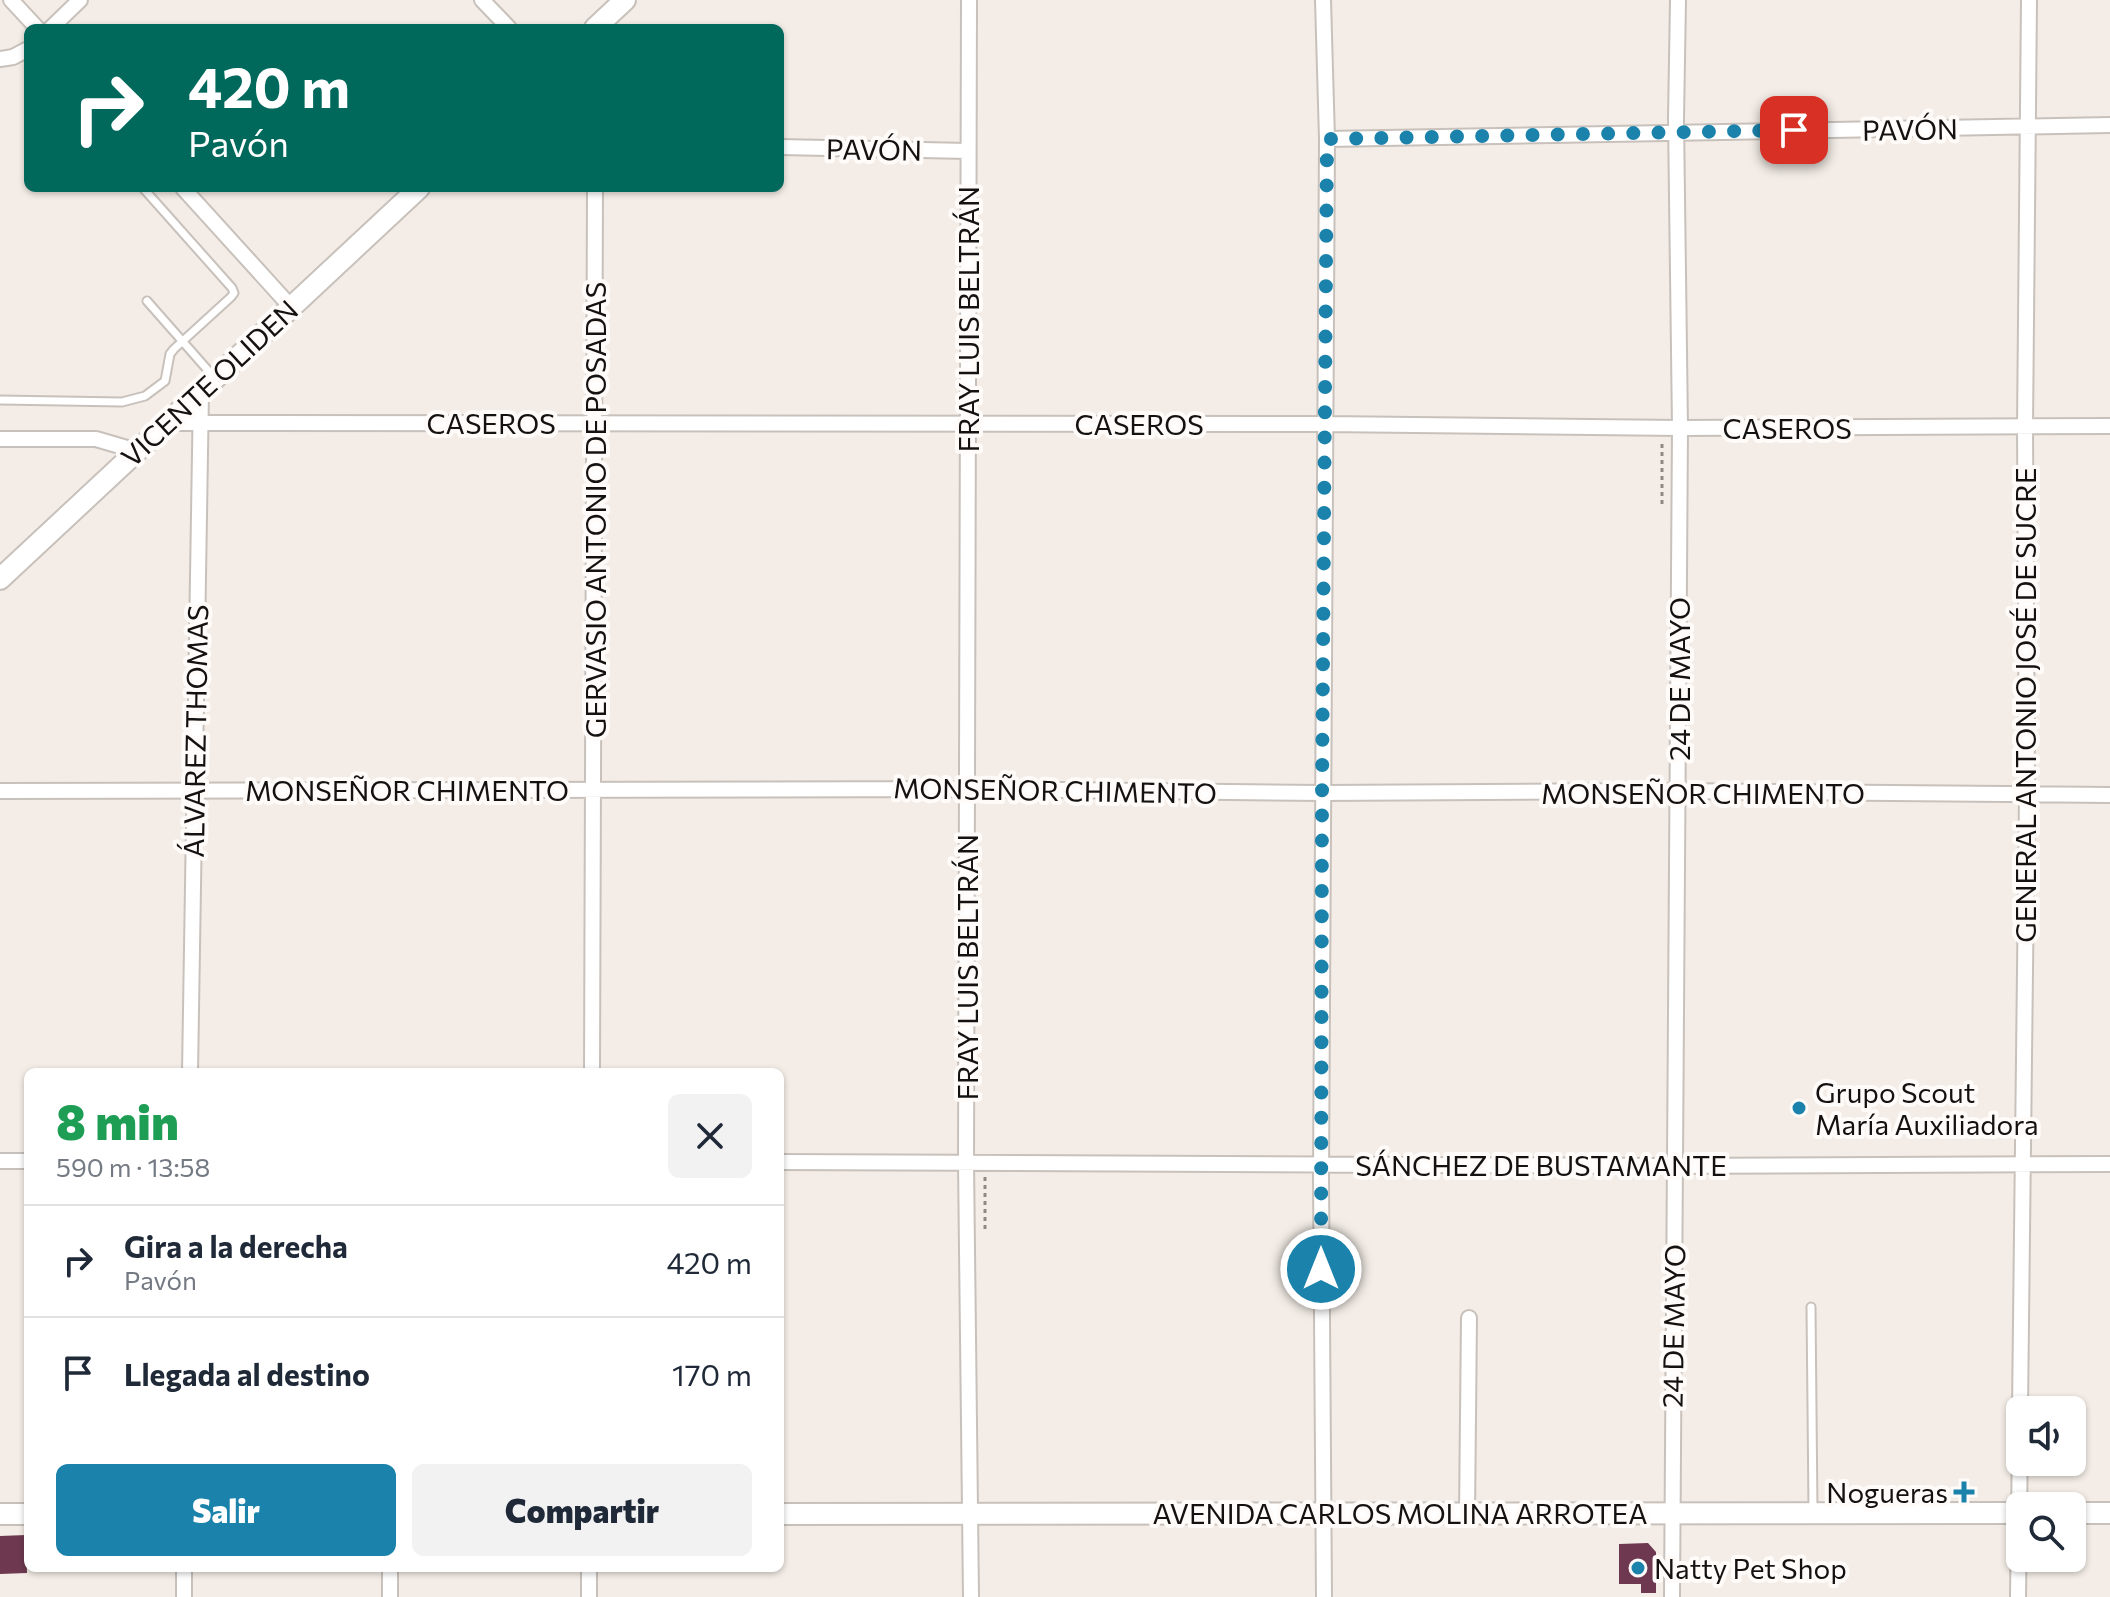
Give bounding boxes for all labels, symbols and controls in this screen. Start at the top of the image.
text: 420 m [188,51,350,120]
icon: right [56,56,160,160]
pin [1760,96,1828,164]
icon: arrive [1772,108,1816,152]
street label: PAVÓN [1862,111,1958,147]
text: Pavón [188,120,289,164]
street label: PAVÓN [826,131,922,167]
street label: FRAY LUIS BELTRÁN [951,186,985,452]
street label: GERVASIO ANTONIO DE POSADAS [578,282,612,738]
street label: VICENTE OLIDEN [114,292,304,474]
street label: CASEROS [426,406,556,440]
street label: CASEROS [1074,407,1204,441]
street label: CASEROS [1722,411,1852,445]
street label: GENERAL ANTONIO JOSÉ DE SUCRE [2008,467,2042,943]
street label: 24 DE MAYO [1662,597,1696,761]
street label: ÁLVAREZ THOMAS [176,604,214,858]
street label: MONSEÑOR CHIMENTO [893,770,1217,810]
street label: MONSEÑOR CHIMENTO [245,773,569,807]
street label: MONSEÑOR CHIMENTO [1541,776,1865,810]
street label: FRAY LUIS BELTRÁN [950,834,984,1100]
place label: Grupo Scout María Auxiliadora [1815,1075,2039,1141]
text: 8 min [56,1091,179,1150]
button: close [668,1094,752,1178]
marker: Grupo Scout María Auxiliadora [1790,1099,1808,1117]
street label: SÁNCHEZ DE BUSTAMANTE [1355,1148,1727,1182]
text: 590 m · 13:58 [56,1151,210,1182]
text: Gira a la derecha [124,1227,348,1264]
position arrow [1279,1227,1363,1311]
icon: right [56,1239,100,1283]
text: 420 m [666,1243,752,1280]
street label: 24 DE MAYO [1655,1244,1691,1408]
text: Pavón [124,1264,197,1295]
icon: arrive [56,1351,100,1395]
text: Llegada al destino [124,1355,370,1392]
text: 170 m [672,1355,752,1392]
map controls [2006,1396,2086,1572]
button: sound [2006,1396,2086,1476]
button: Salir [56,1464,396,1556]
button: Compartir [412,1464,752,1556]
place label: Nogueras [1826,1475,1948,1509]
marker: Nogueras [1955,1483,1973,1501]
button: search [2006,1492,2086,1572]
street label: AVENIDA CARLOS MOLINA ARROTEA [1152,1496,1648,1530]
place label: Natty Pet Shop [1654,1551,1847,1585]
marker: Natty Pet Shop [1629,1559,1647,1577]

